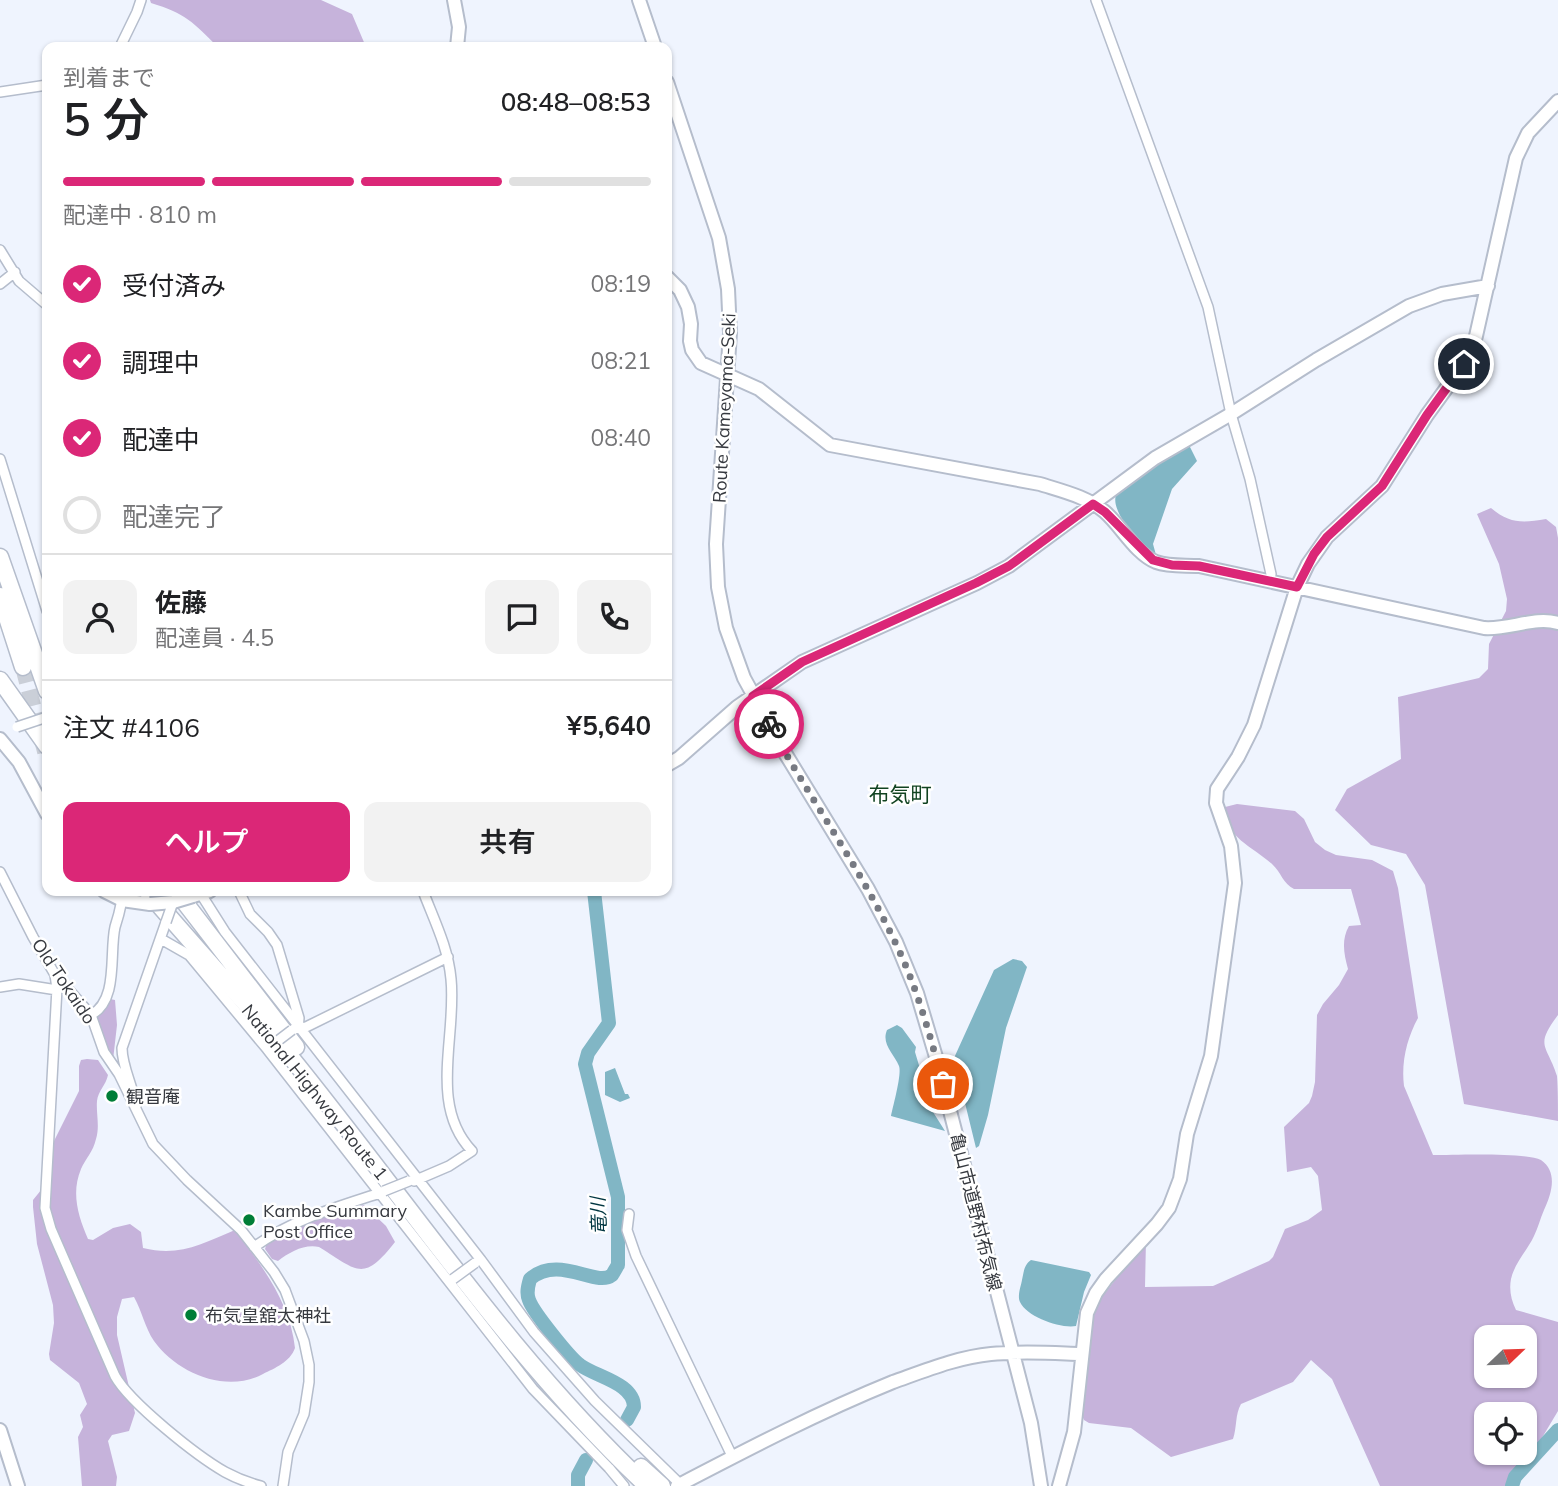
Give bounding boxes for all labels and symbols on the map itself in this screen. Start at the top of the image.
street label: Route Kameyama-Seki [708,313,740,503]
pin [1434,334,1494,394]
courier [734,689,804,759]
district label: 布気町 [869,781,932,807]
street label: Old Tokaido [27,934,101,1028]
street label: National Highway Route 1 [237,999,393,1185]
pin [913,1054,973,1114]
place label: 観音庵 [126,1085,180,1108]
marker: 観音庵 [104,1088,120,1104]
street label: 亀山市道野村布気線 [945,1131,1007,1293]
water label: 竜川 [585,1195,611,1235]
place label: Kambe Summary Post Office [263,1199,407,1243]
marker: Kambe Summary Post Office [241,1212,257,1228]
place label: 布気皇舘太神社 [205,1304,331,1327]
marker: 布気皇舘太神社 [183,1307,199,1323]
north arrow [1474,1325,1536,1388]

